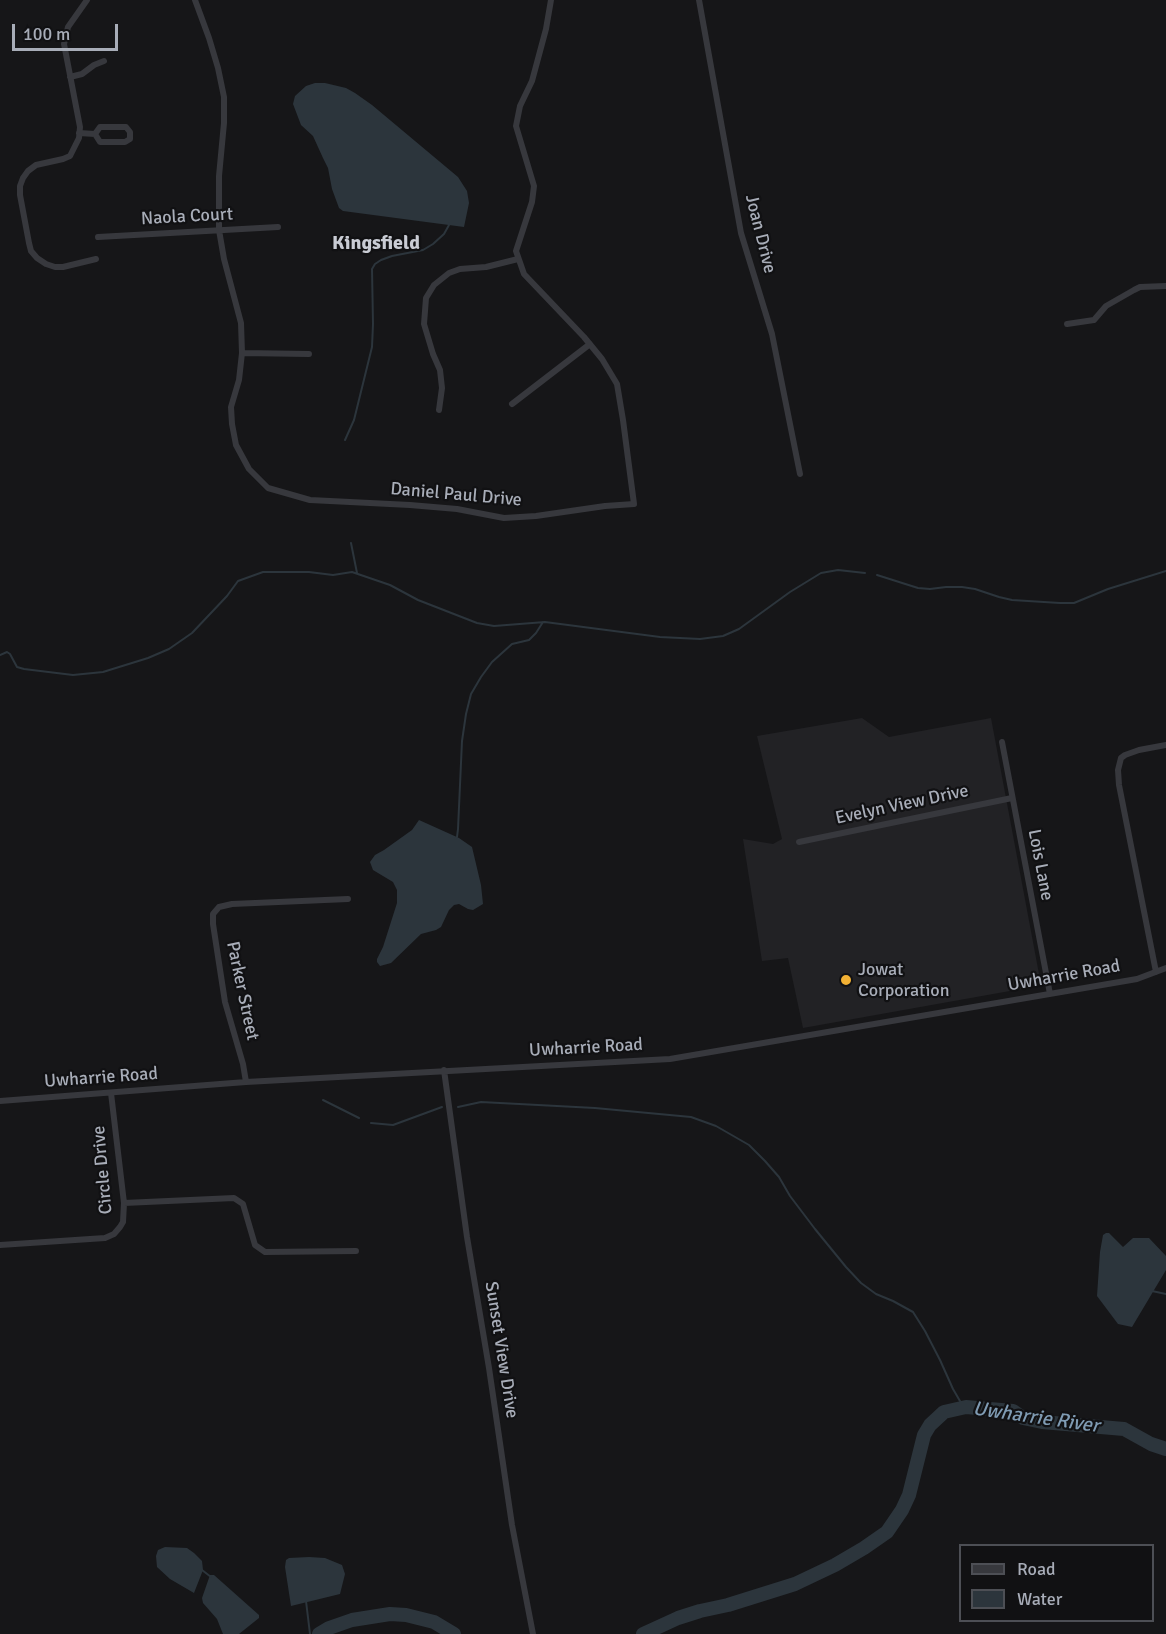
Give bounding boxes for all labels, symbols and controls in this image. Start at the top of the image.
scale bar [15,12,122,50]
text: 100 m [23,23,70,45]
street label: Joan Drive [740,192,780,276]
street label: Naola Court [140,204,234,230]
district label: Kingsfield [332,232,420,256]
street label: Daniel Paul Drive [389,478,523,512]
street label: Evelyn View Drive [834,780,970,830]
street label: Lois Lane [1023,828,1057,902]
street label: Parker Street [221,939,263,1043]
street label: Uwharrie Road [1006,955,1122,997]
place label: Jowat Corporation [858,959,950,1002]
marker: Jowat Corporation [839,973,853,987]
street label: Uwharrie Road [529,1034,643,1062]
street label: Uwharrie Road [43,1063,159,1093]
street label: Circle Drive [88,1125,118,1215]
street label: Sunset View Drive [480,1280,522,1420]
water label: Uwharrie River [971,1397,1101,1439]
legend [959,1544,1154,1622]
text: Road [1017,1558,1056,1580]
text: Water [1017,1588,1062,1610]

